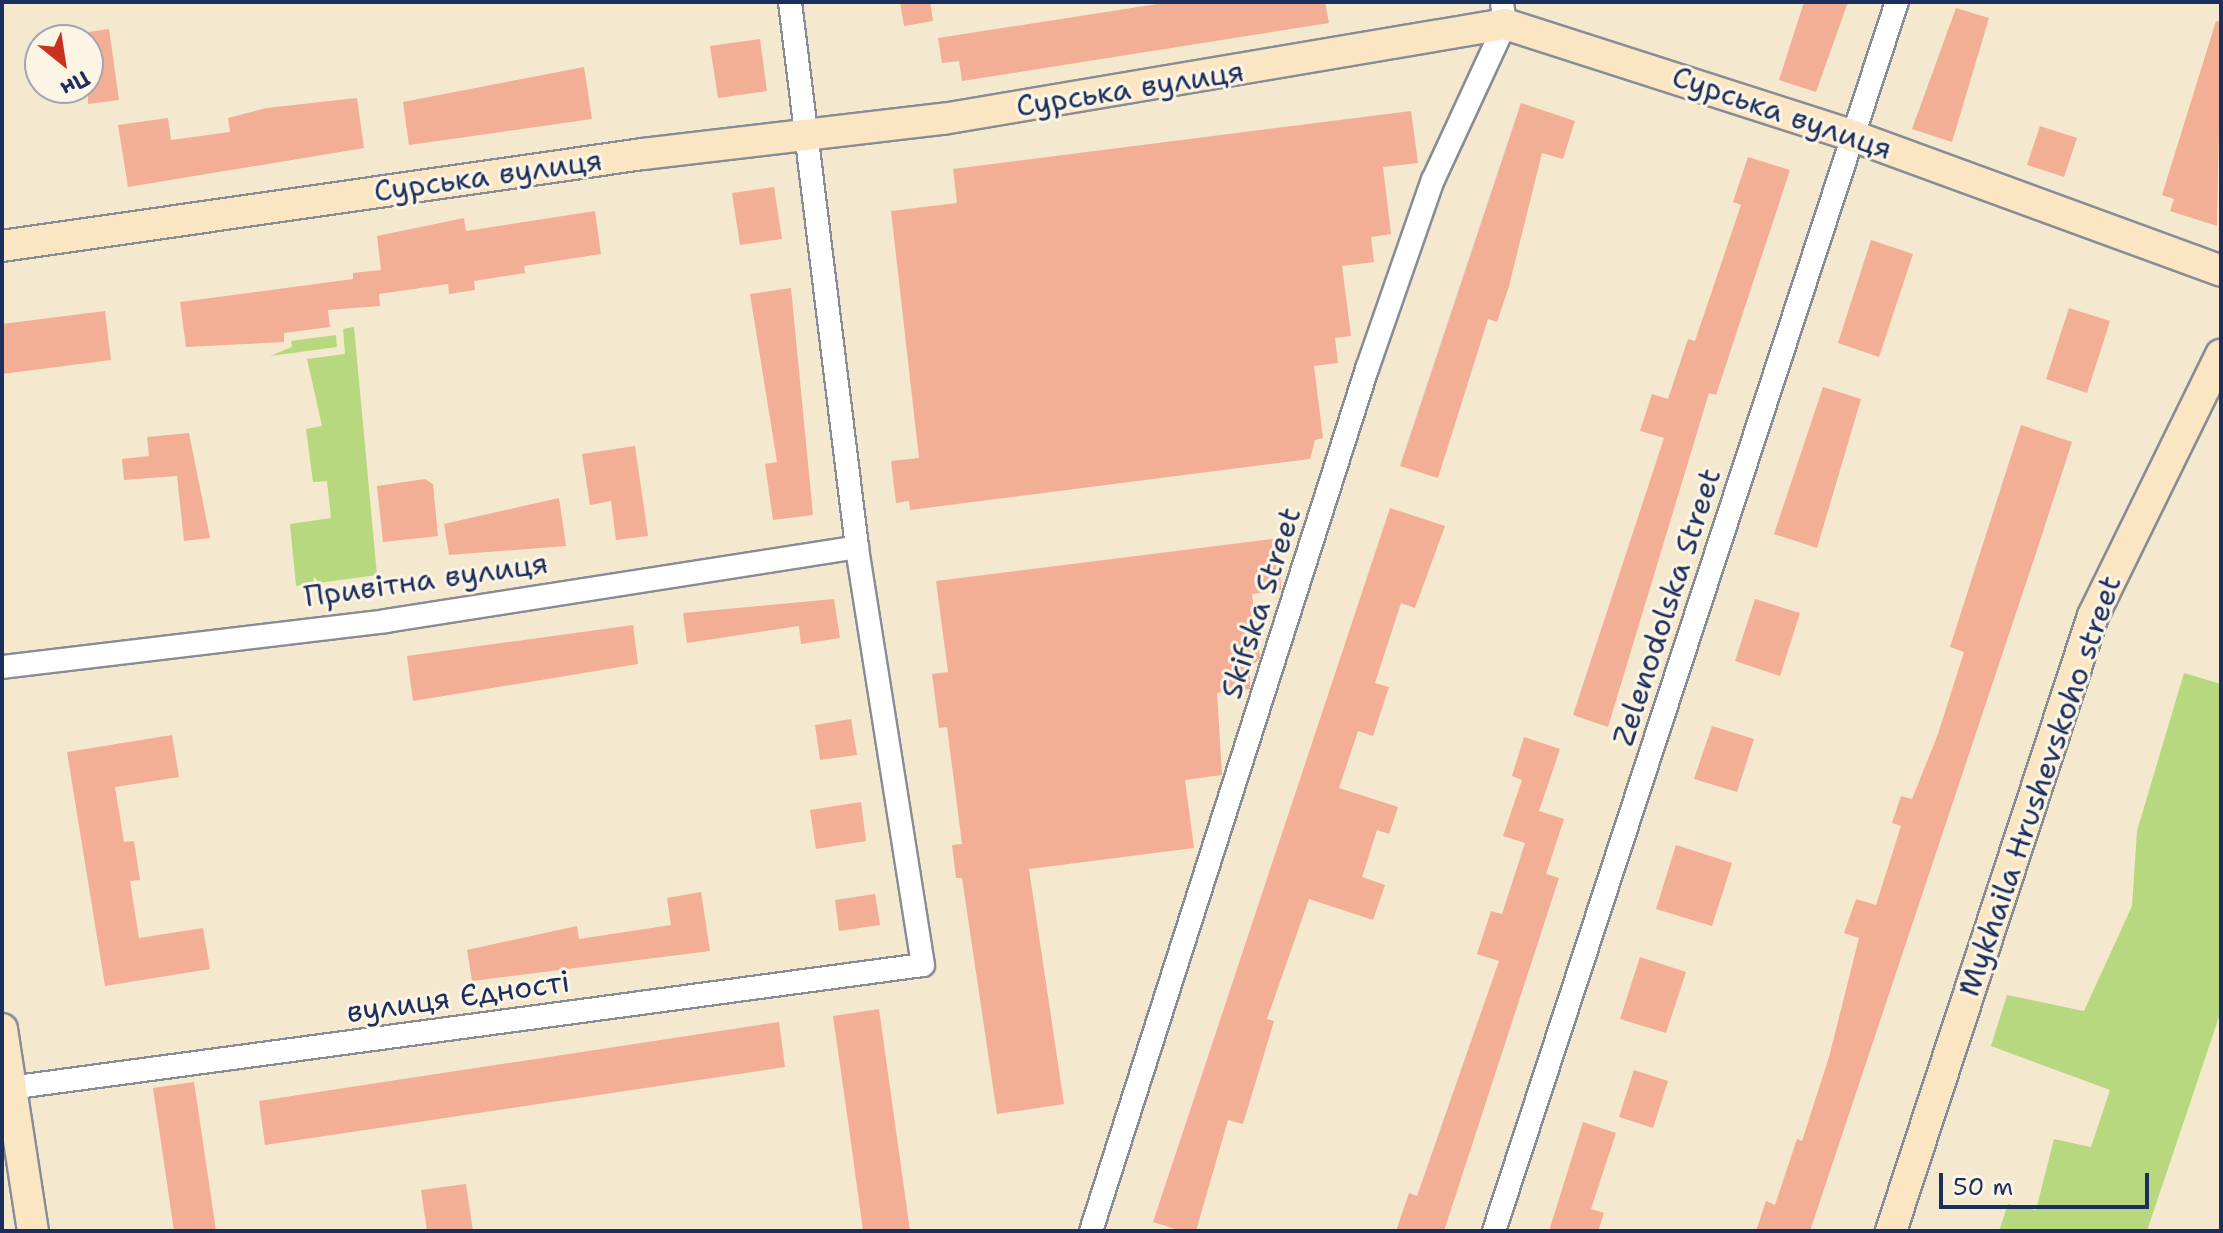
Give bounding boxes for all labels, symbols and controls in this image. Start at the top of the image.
north arrow [24,24,104,104]
street label: Сурська вулиця [1014,53,1246,125]
street label: Сурська вулиця [1667,59,1897,167]
text: Пн [55,64,95,103]
street label: Сурська вулиця [372,142,604,210]
street label: Zelenodolska Street [1605,464,1729,750]
street label: Skifska Street [1213,503,1309,703]
street label: Привітна вулиця [302,545,550,615]
street label: Mykhaila Hrushevskoho street [1951,571,2129,1001]
street label: вулиця Єдності [344,964,572,1030]
scale bar [1943,1157,2153,1207]
text: 50 m [1953,1171,2013,1203]

